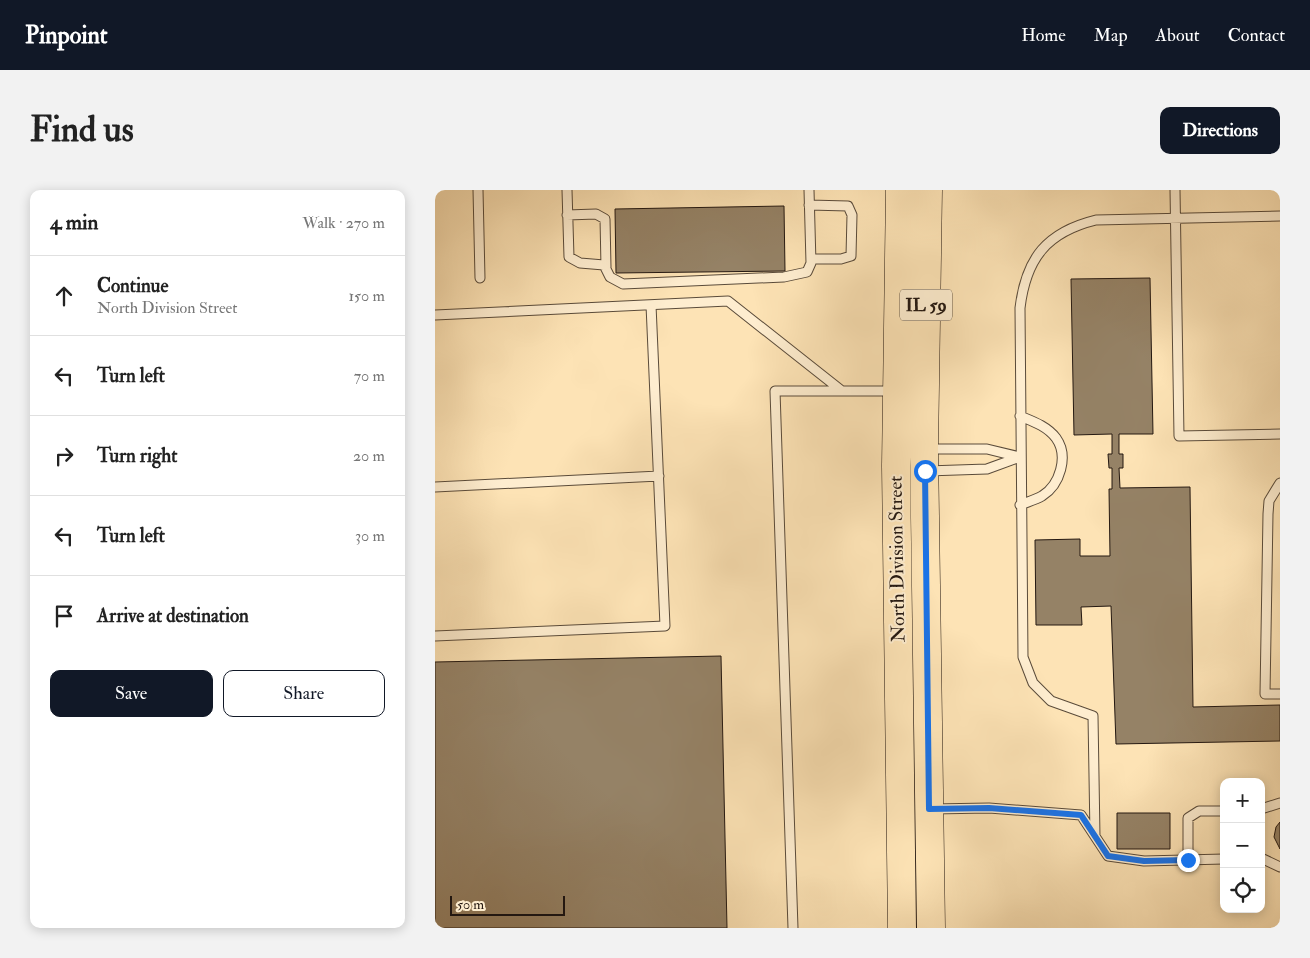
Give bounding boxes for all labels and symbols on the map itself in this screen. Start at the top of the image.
road number: IL 59 [900,290,952,320]
route start [914,460,937,483]
street label: North Division Street [884,475,910,643]
route end [1177,849,1200,872]
scale bar [450,893,565,916]

